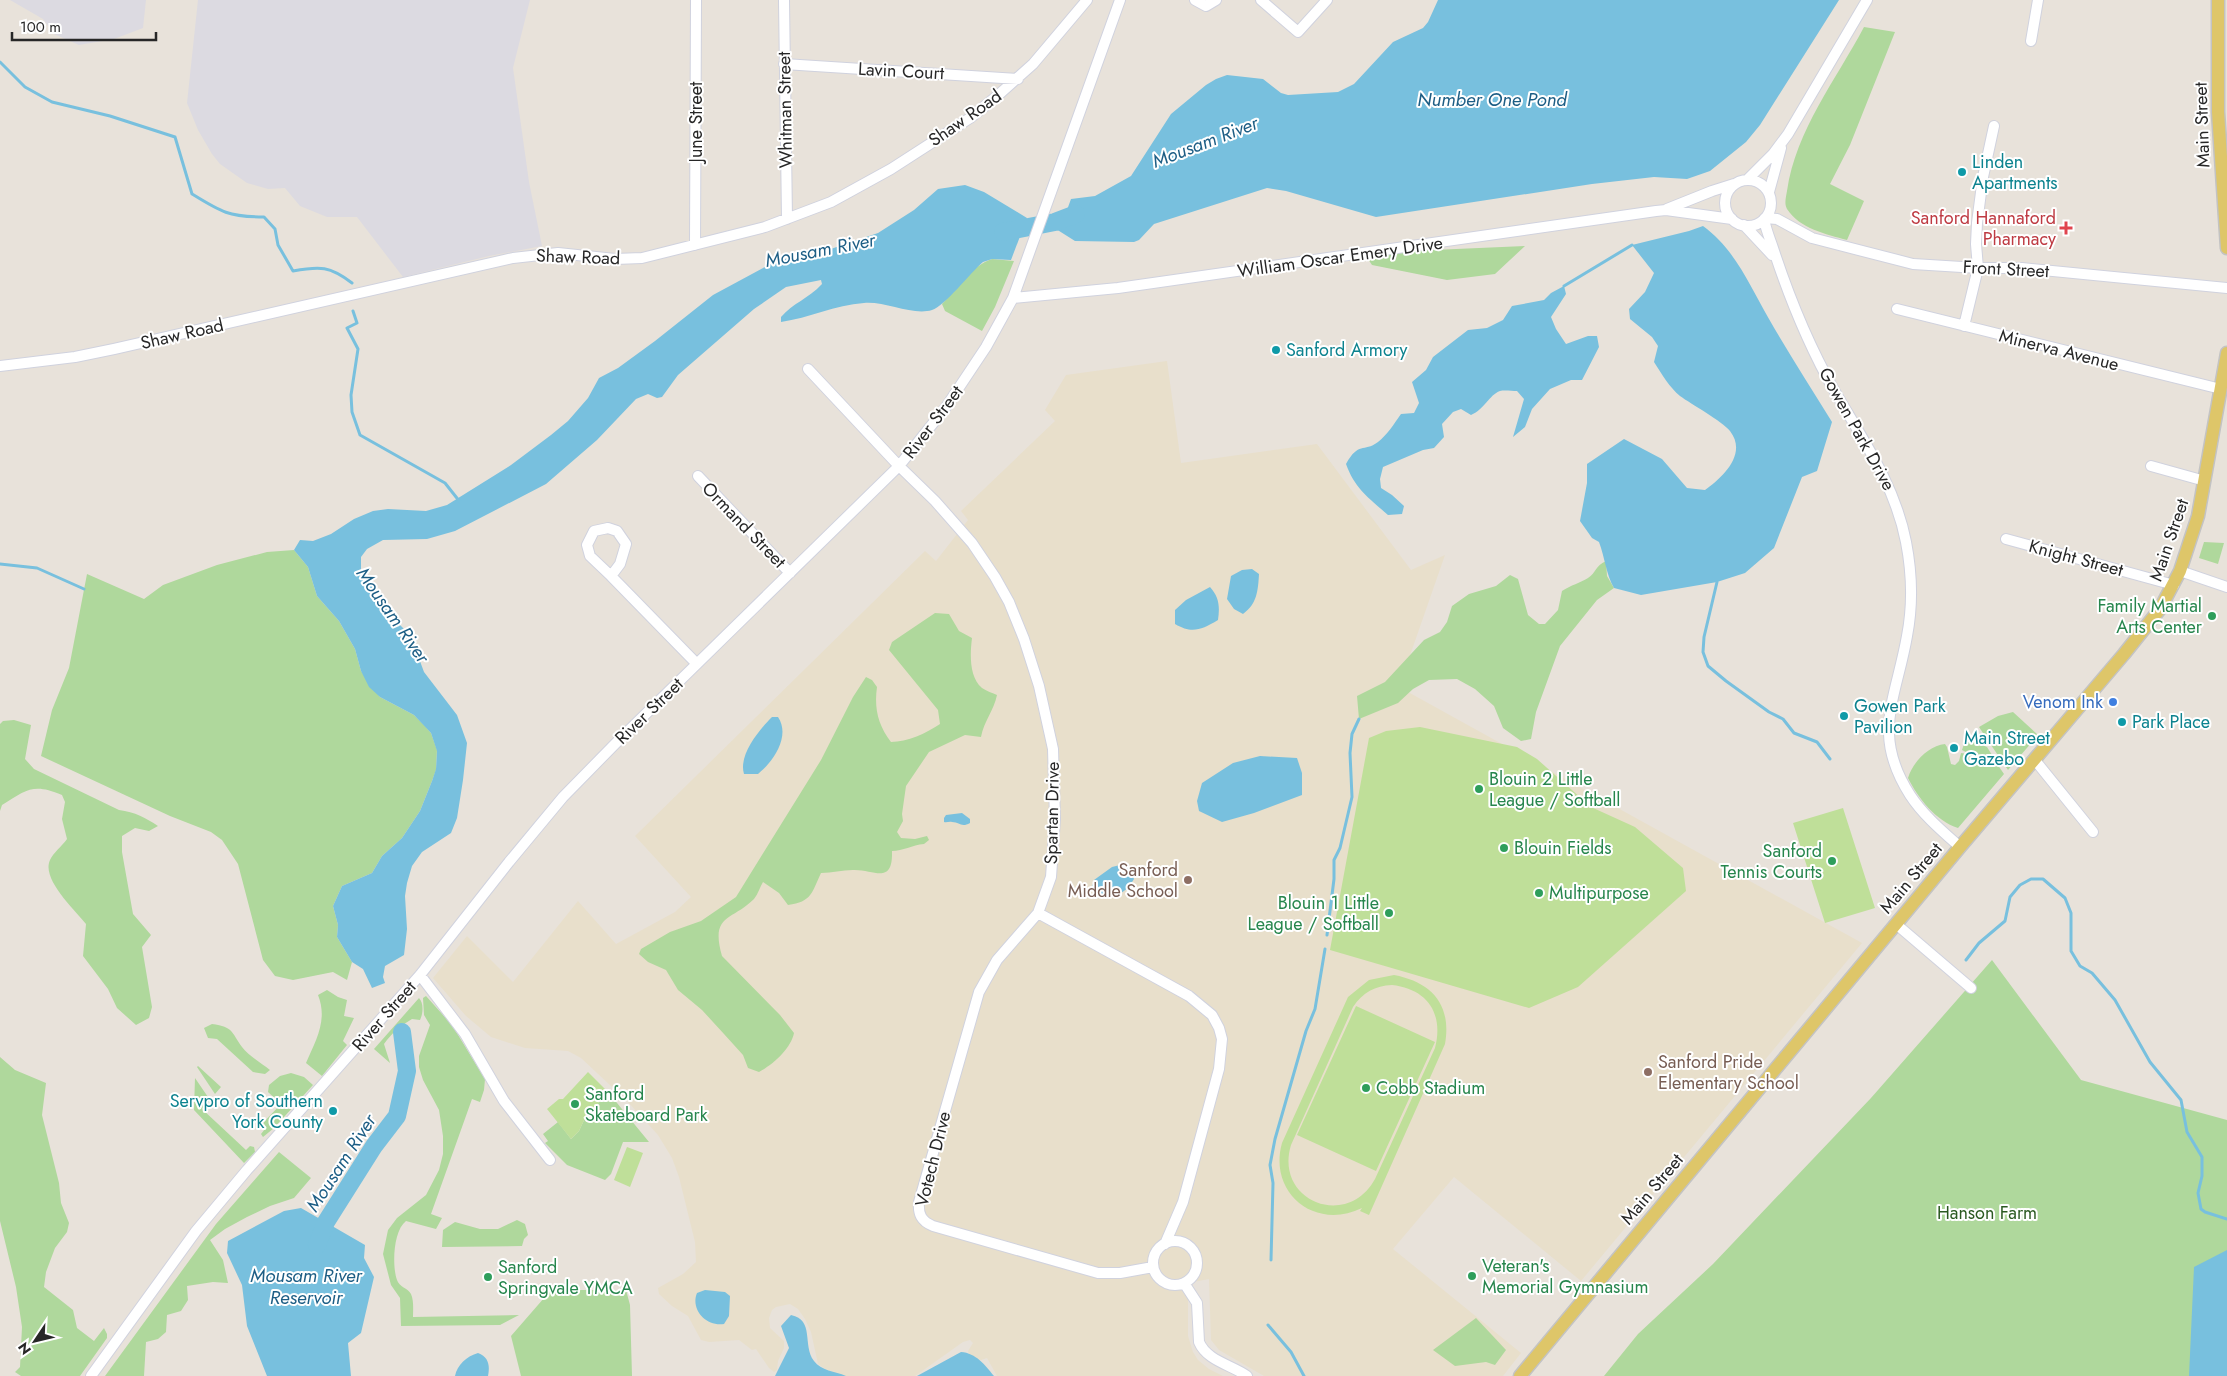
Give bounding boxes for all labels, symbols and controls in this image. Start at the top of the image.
scale bar [12,10,156,42]
text: 100 m [20,16,61,38]
street label: Whitman Street [771,51,799,169]
street label: Lavin Court [857,56,945,86]
street label: June Street [683,81,709,164]
street label: Main Street [2187,81,2216,168]
street label: Shaw Road [923,83,1007,153]
water label: Number One Pond [1417,86,1568,113]
water label: Mousam River [1148,109,1263,175]
place label: Linden Apartments [1972,149,2058,196]
marker: Linden Apartments [1956,166,1968,178]
place label: Sanford Hannaford Pharmacy [1911,205,2056,252]
marker: Sanford Hannaford Pharmacy [2060,222,2072,234]
water label: Mousam River [763,226,879,274]
street label: William Oscar Emery Drive [1236,230,1444,284]
street label: Shaw Road [535,243,621,271]
street label: Front Street [1962,254,2051,284]
street label: Shaw Road [138,312,226,356]
street label: Minerva Avenue [1996,323,2122,377]
place label: Sanford Armory [1286,337,1407,363]
marker: Sanford Armory [1270,344,1282,356]
street label: Gowen Park Drive [1812,363,1902,495]
street label: River Street [897,379,970,464]
street label: Ormand Street [696,476,792,574]
street label: Main Street [2143,495,2195,585]
street label: Knight Street [2026,533,2127,583]
water label: Mousam River [350,562,437,670]
place label: Family Martial Arts Center [2097,593,2203,640]
marker: Family Martial Arts Center [2206,610,2218,622]
street label: River Street [609,671,690,750]
place label: Venom Ink [2023,689,2103,715]
place label: Gowen Park Pavilion [1854,693,1946,740]
marker: Venom Ink [2107,696,2119,708]
place label: Park Place [2132,709,2210,735]
marker: Gowen Park Pavilion [1838,710,1850,722]
marker: Park Place [2116,716,2128,728]
place label: Main Street Gazebo [1964,725,2050,772]
marker: Main Street Gazebo [1948,742,1960,754]
street label: Spartan Drive [1038,761,1066,865]
place label: Blouin 2 Little League / Softball [1489,766,1620,813]
marker: Blouin 2 Little League / Softball [1473,783,1485,795]
place label: Blouin Fields [1514,835,1612,861]
street label: Main Street [1873,836,1949,919]
place label: Sanford Tennis Courts [1721,838,1822,885]
marker: Blouin Fields [1498,842,1510,854]
marker: Sanford Tennis Courts [1826,855,1838,867]
place label: Sanford Middle School [1068,857,1178,904]
marker: Sanford Middle School [1182,874,1194,886]
place label: Multipurpose [1549,880,1649,906]
marker: Multipurpose [1533,887,1545,899]
place label: Blouin 1 Little League / Softball [1248,890,1379,937]
marker: Blouin 1 Little League / Softball [1383,907,1395,919]
street label: River Street [346,974,423,1057]
place label: Sanford Pride Elementary School [1658,1049,1799,1096]
marker: Sanford Pride Elementary School [1642,1066,1654,1078]
place label: Cobb Stadium [1376,1075,1485,1101]
place label: Sanford Skateboard Park [585,1081,708,1128]
marker: Cobb Stadium [1360,1082,1372,1094]
place label: Servpro of Southern York County [170,1088,323,1135]
marker: Sanford Skateboard Park [569,1098,581,1110]
marker: Servpro of Southern York County [327,1105,339,1117]
water label: Mousam River [299,1108,384,1217]
street label: Votech Drive [909,1109,957,1209]
street label: Main Street [1614,1147,1690,1230]
park label: Hanson Farm [1937,1200,2037,1226]
place label: Veteran's Memorial Gymnasium [1482,1253,1648,1300]
place label: Sanford Springvale YMCA [498,1254,633,1301]
water label: Mousam River Reservoir [250,1262,363,1311]
marker: Veteran's Memorial Gymnasium [1466,1270,1478,1282]
marker: Sanford Springvale YMCA [482,1271,494,1283]
north arrow [10,1316,60,1366]
text: N [13,1338,36,1359]

